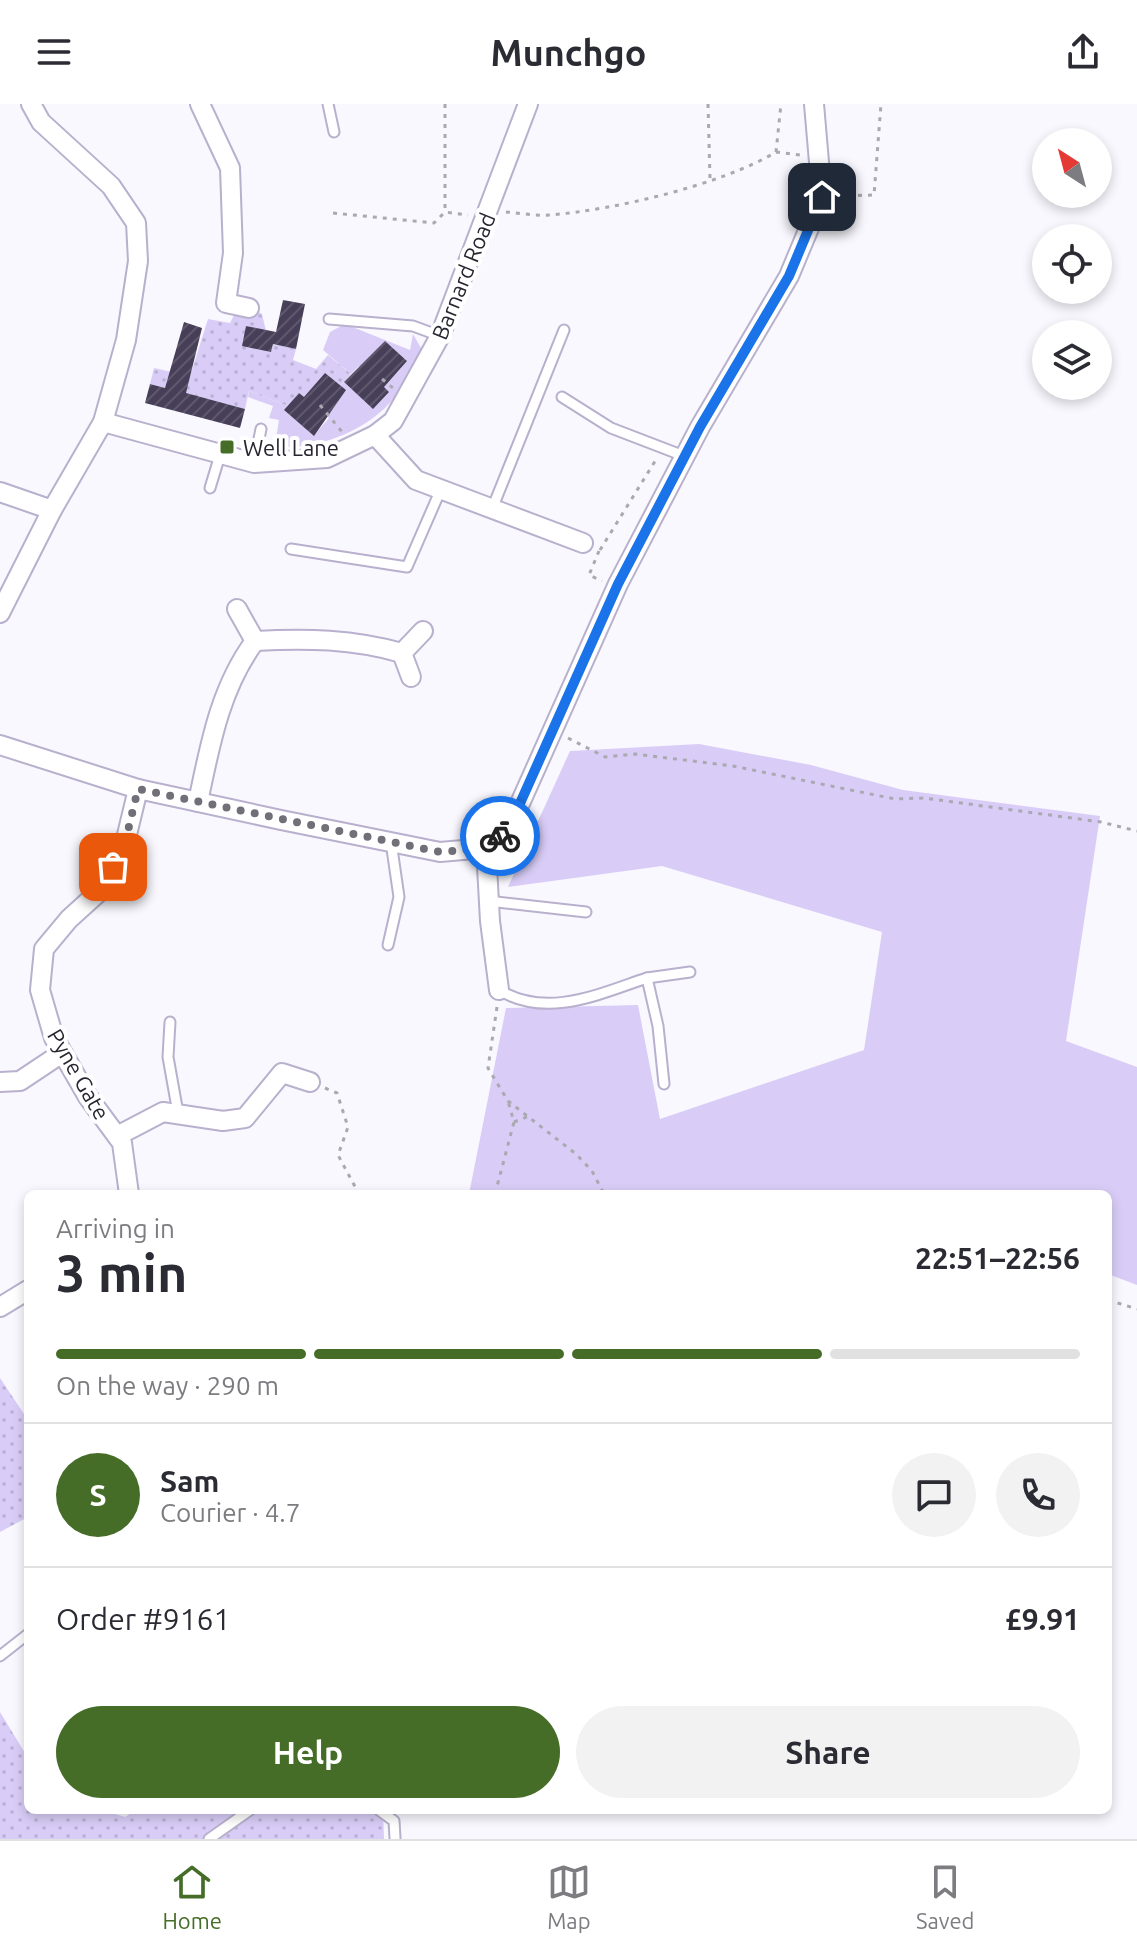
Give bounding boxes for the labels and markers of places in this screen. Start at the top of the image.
pin [788,163,856,231]
place label: Well Lane [243,435,339,460]
marker: Well Lane [218,438,236,456]
pin [79,833,147,901]

